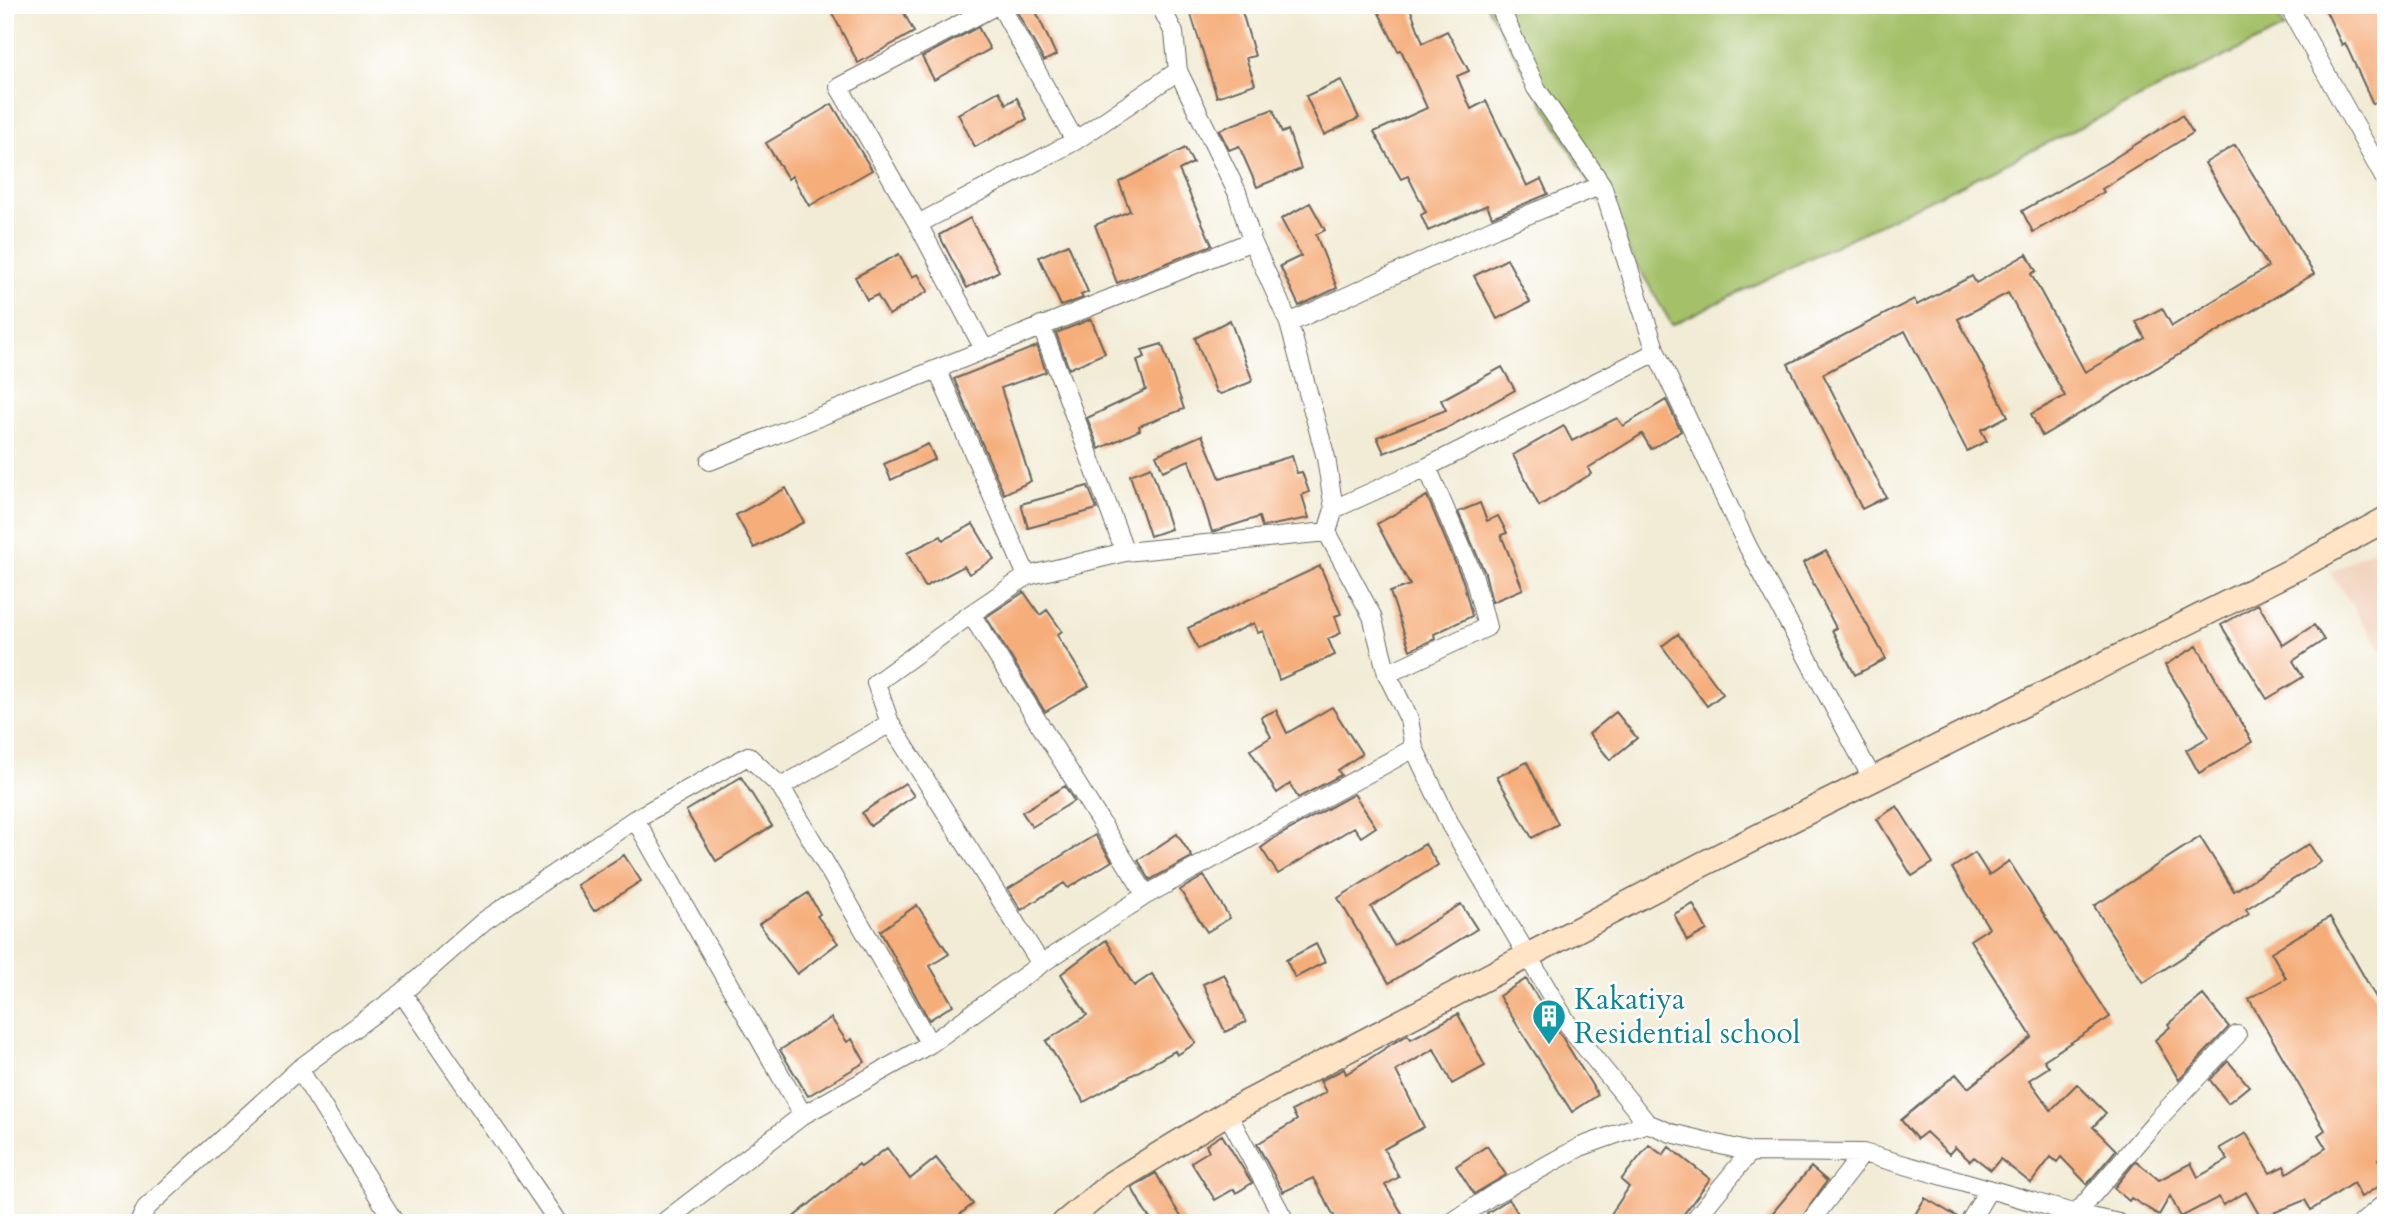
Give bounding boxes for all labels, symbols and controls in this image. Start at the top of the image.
place label: Kakatiya Residential school [1574,979,1801,1054]
building icon: Kakatiya Residential school [1530,997,1568,1046]

